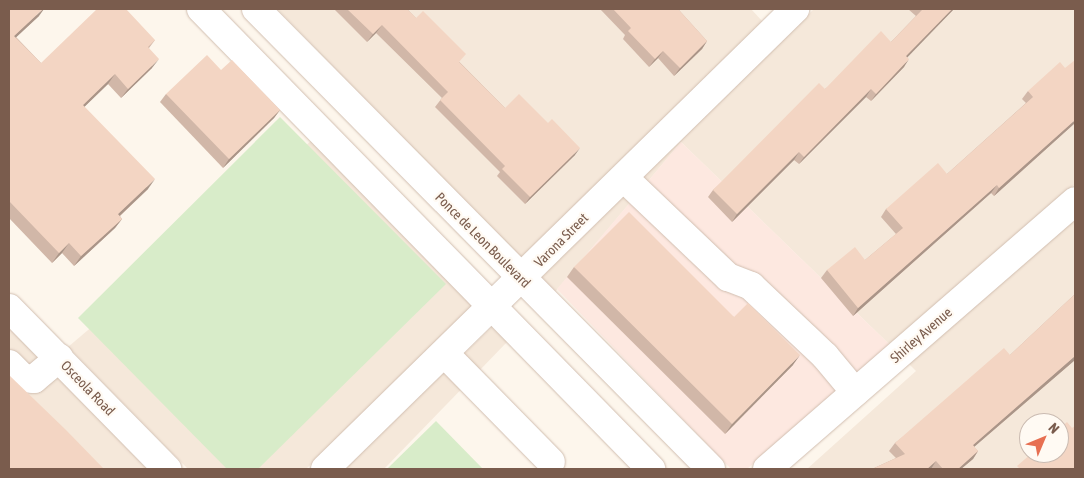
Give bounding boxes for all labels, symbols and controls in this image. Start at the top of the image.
street label: Ponce de Leon Boulevard [432,189,534,291]
street label: Varona Street [530,209,592,271]
street label: Shirley Avenue [887,304,955,366]
street label: Osceola Road [58,357,118,419]
north arrow [1019,413,1069,463]
text: N [1045,420,1062,437]

